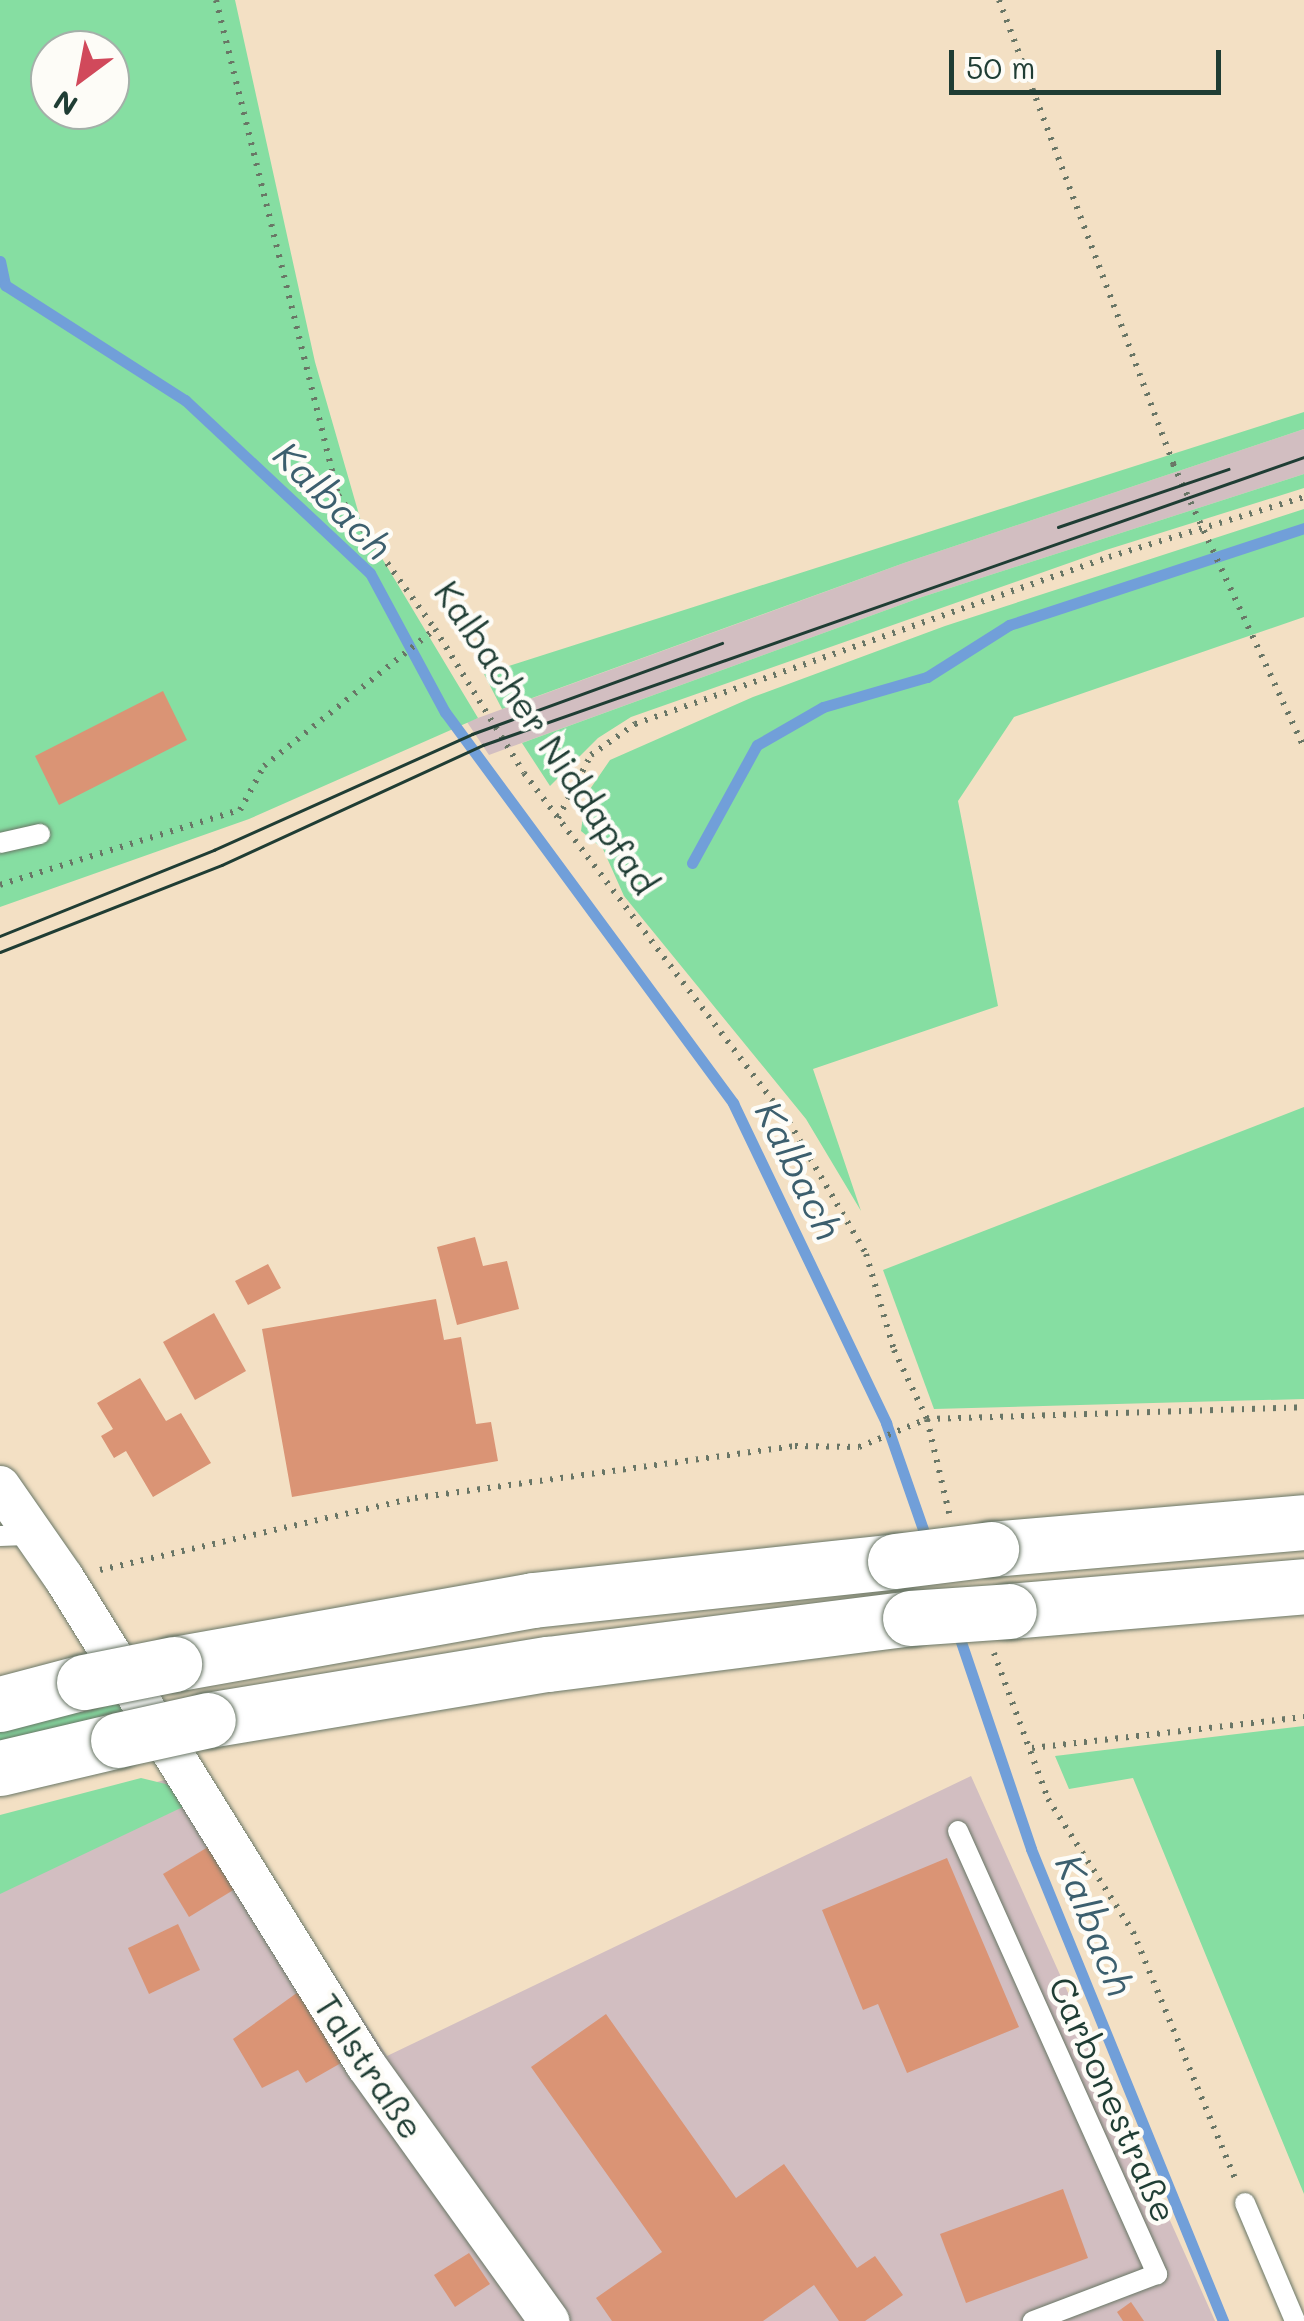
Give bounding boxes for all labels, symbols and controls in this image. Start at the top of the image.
north arrow [30,30,130,130]
scale bar [954,30,1226,92]
text: 50 m [966,47,1036,87]
text: N [47,83,84,125]
water label: Kalbach [265,432,401,568]
street label: Kalbacher Niddapfad [427,572,667,902]
water label: Kalbach [746,1094,852,1246]
water label: Kalbach [1046,1848,1144,2002]
street label: Carbonestraße [1041,1970,1187,2228]
street label: Talstraße [306,1986,434,2146]

